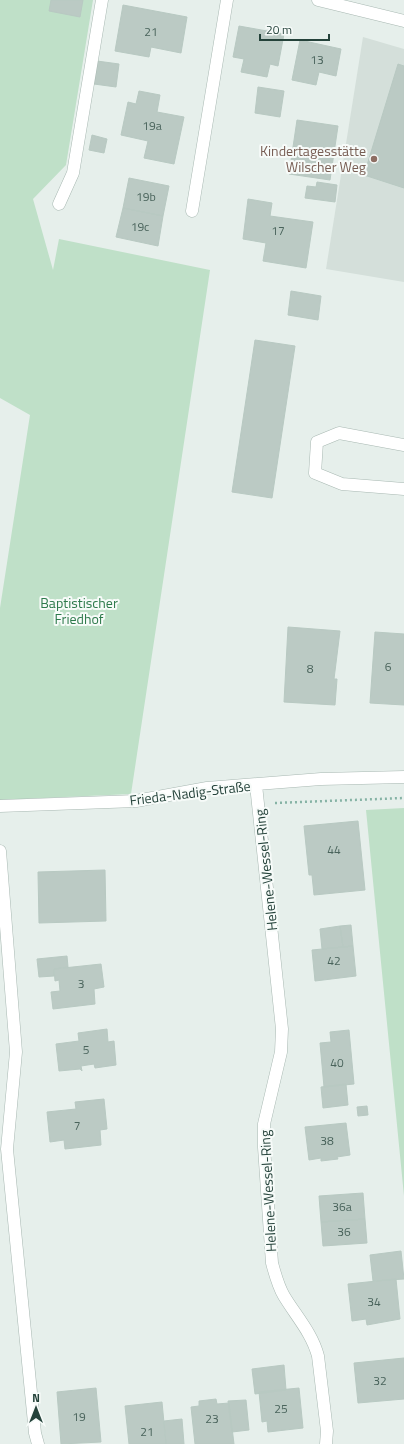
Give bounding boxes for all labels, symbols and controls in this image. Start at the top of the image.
scale bar [260,16,329,42]
text: 20 m [266,20,292,39]
house number: 21 [144,22,158,41]
house number: 13 [310,50,324,69]
house number: 19a [142,116,162,135]
place label: Kindertagesstätte Wilscher Weg [260,140,366,177]
marker: Kindertagesstätte Wilscher Weg [369,154,379,164]
house number: 19b [136,187,156,206]
house number: 19c [131,217,149,236]
house number: 17 [271,221,285,240]
park label: Baptistischer Friedhof [40,592,118,629]
house number: 6 [385,657,392,676]
house number: 8 [307,659,314,678]
street label: Frieda-Nadig-Straße [128,775,252,810]
street label: Helene-Wessel-Ring [249,808,282,932]
house number: 44 [327,840,341,859]
house number: 42 [327,951,341,970]
house number: 3 [78,974,84,993]
house number: 5 [83,1040,90,1059]
house number: 40 [330,1053,344,1072]
house number: 7 [74,1116,80,1135]
street label: Helene-Wessel-Ring [254,1129,281,1253]
house number: 38 [320,1131,334,1150]
house number: 36a [332,1197,352,1216]
house number: 36 [337,1222,351,1241]
house number: 34 [367,1292,381,1311]
house number: 32 [373,1371,387,1390]
north arrow [16,1388,56,1428]
text: N [32,1390,40,1406]
house number: 25 [274,1399,288,1418]
house number: 19 [72,1407,86,1426]
house number: 23 [205,1409,219,1428]
house number: 21 [140,1422,154,1441]

